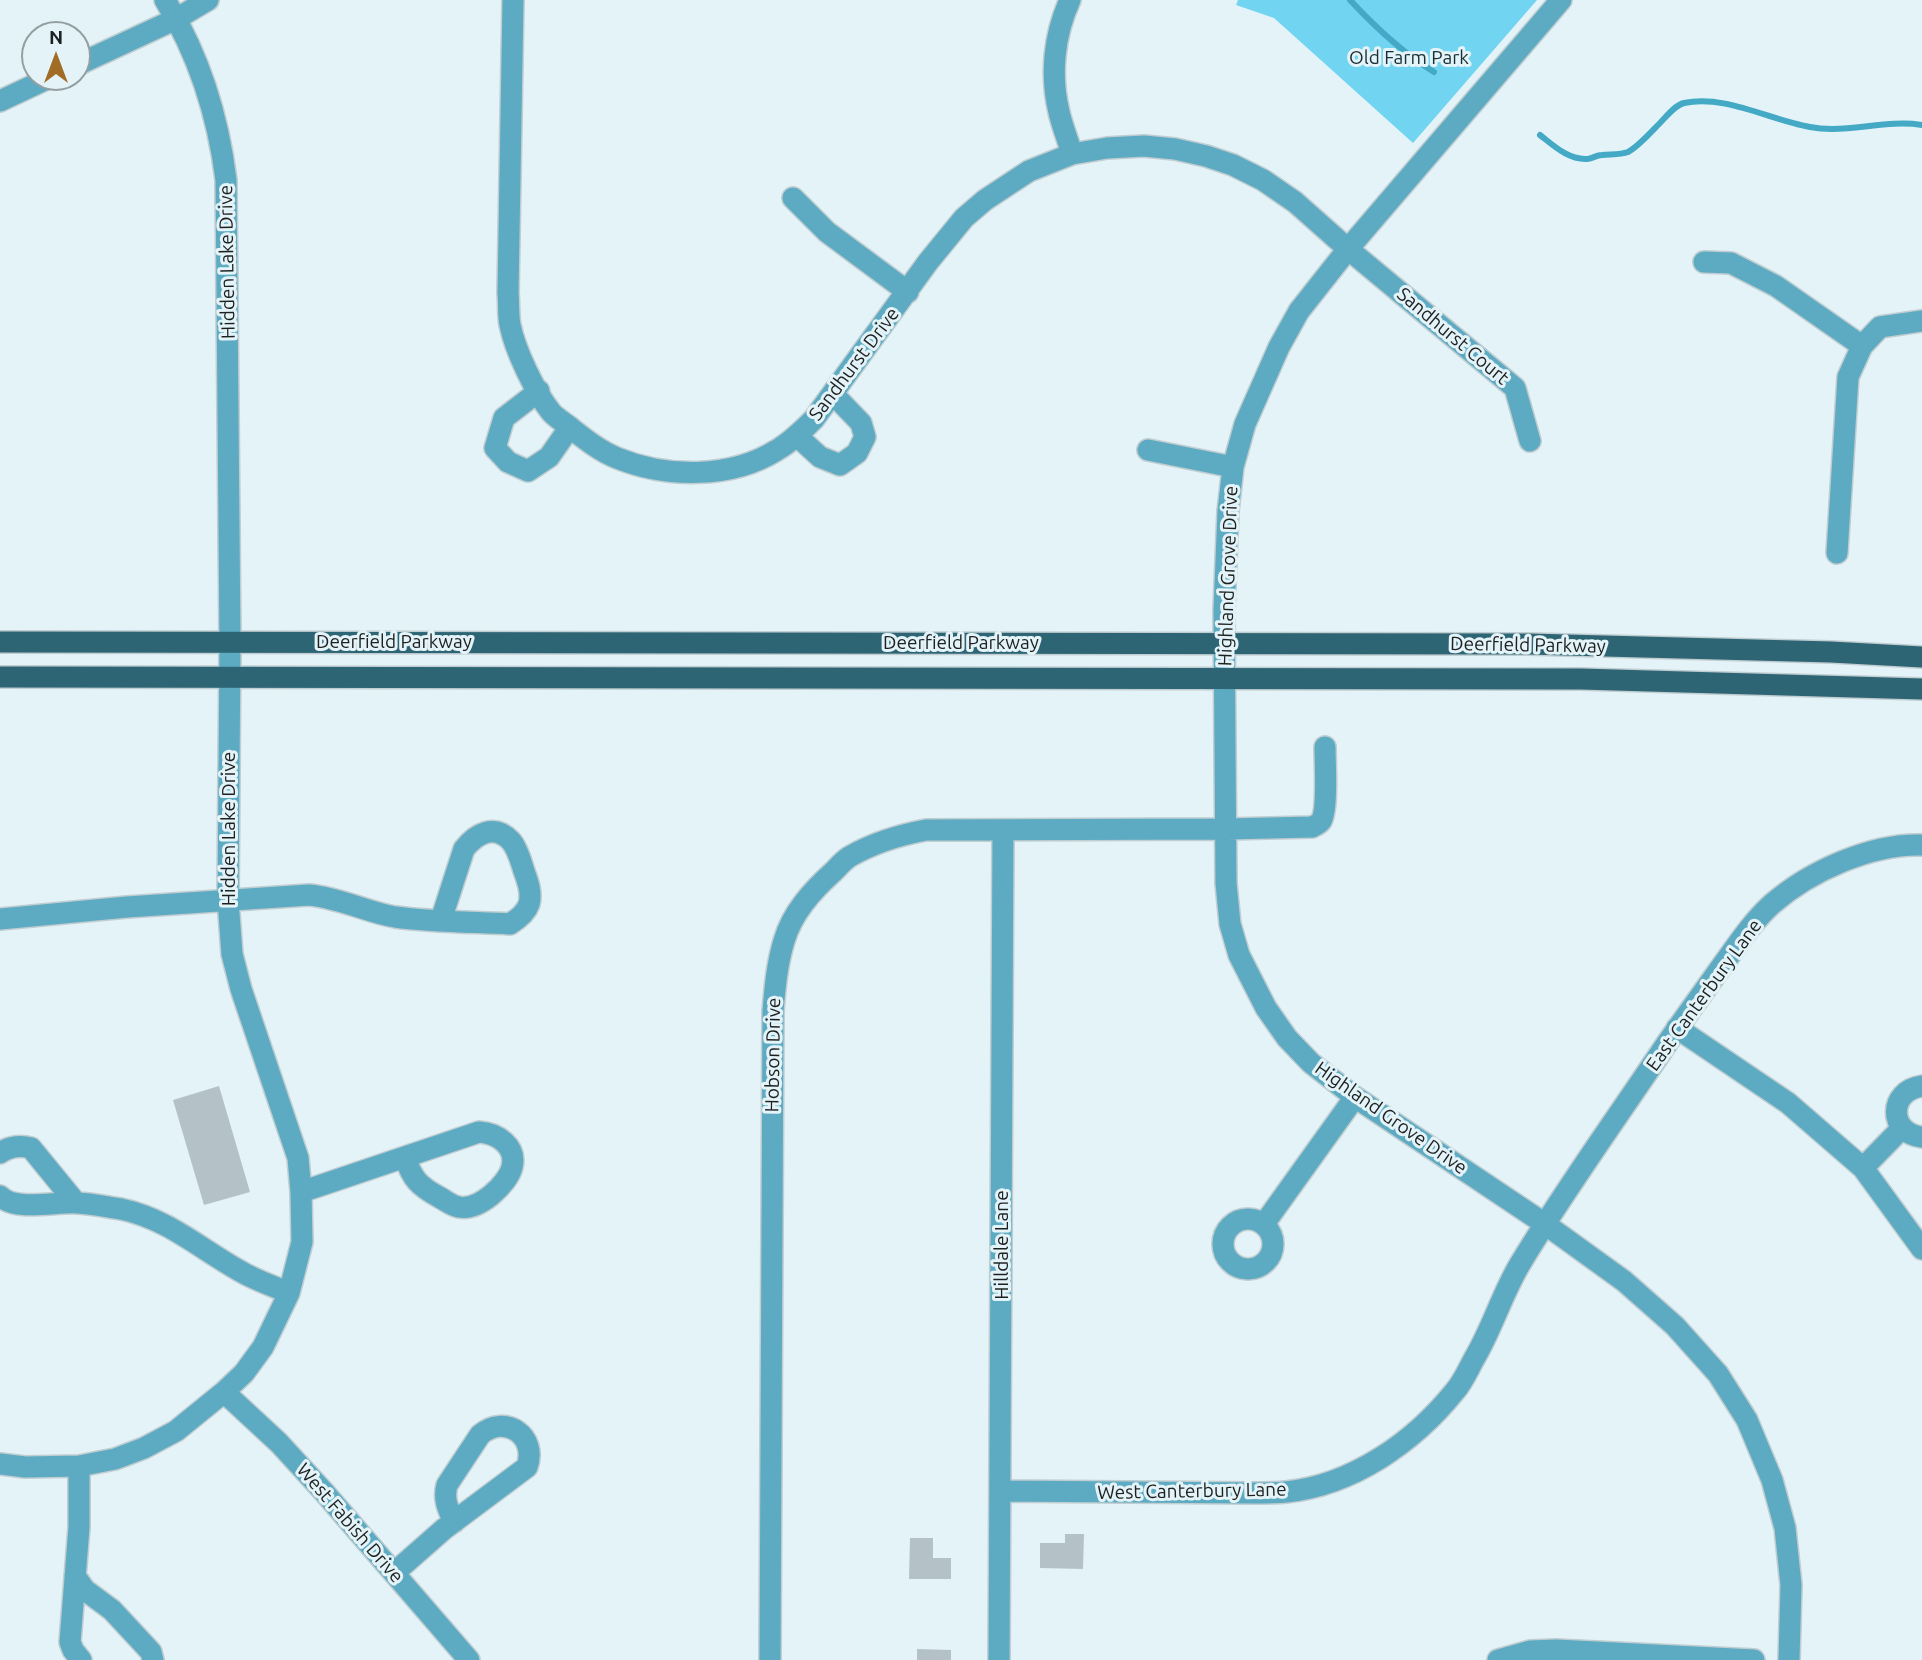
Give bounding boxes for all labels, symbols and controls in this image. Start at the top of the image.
north arrow [21,21,91,91]
text: N [49,26,63,48]
park label: Old Farm Park [1349,47,1469,69]
street label: Hidden Lake Drive [214,185,240,339]
street label: Sandhurst Court [1392,283,1514,389]
street label: Sandhurst Drive [804,303,904,425]
street label: Highland Grove Drive [1213,485,1243,667]
street label: Deerfield Parkway [316,631,472,653]
street label: Deerfield Parkway [883,632,1039,654]
street label: Deerfield Parkway [1450,632,1606,658]
street label: Hidden Lake Drive [218,752,240,906]
street label: East Canterbury Lane [1641,915,1767,1075]
street label: Hobson Drive [761,997,785,1113]
street label: Highland Grove Drive [1311,1057,1471,1179]
street label: Hilldale Lane [991,1190,1013,1300]
street label: West Fabish Drive [292,1459,408,1587]
street label: West Canterbury Lane [1097,1478,1287,1504]

